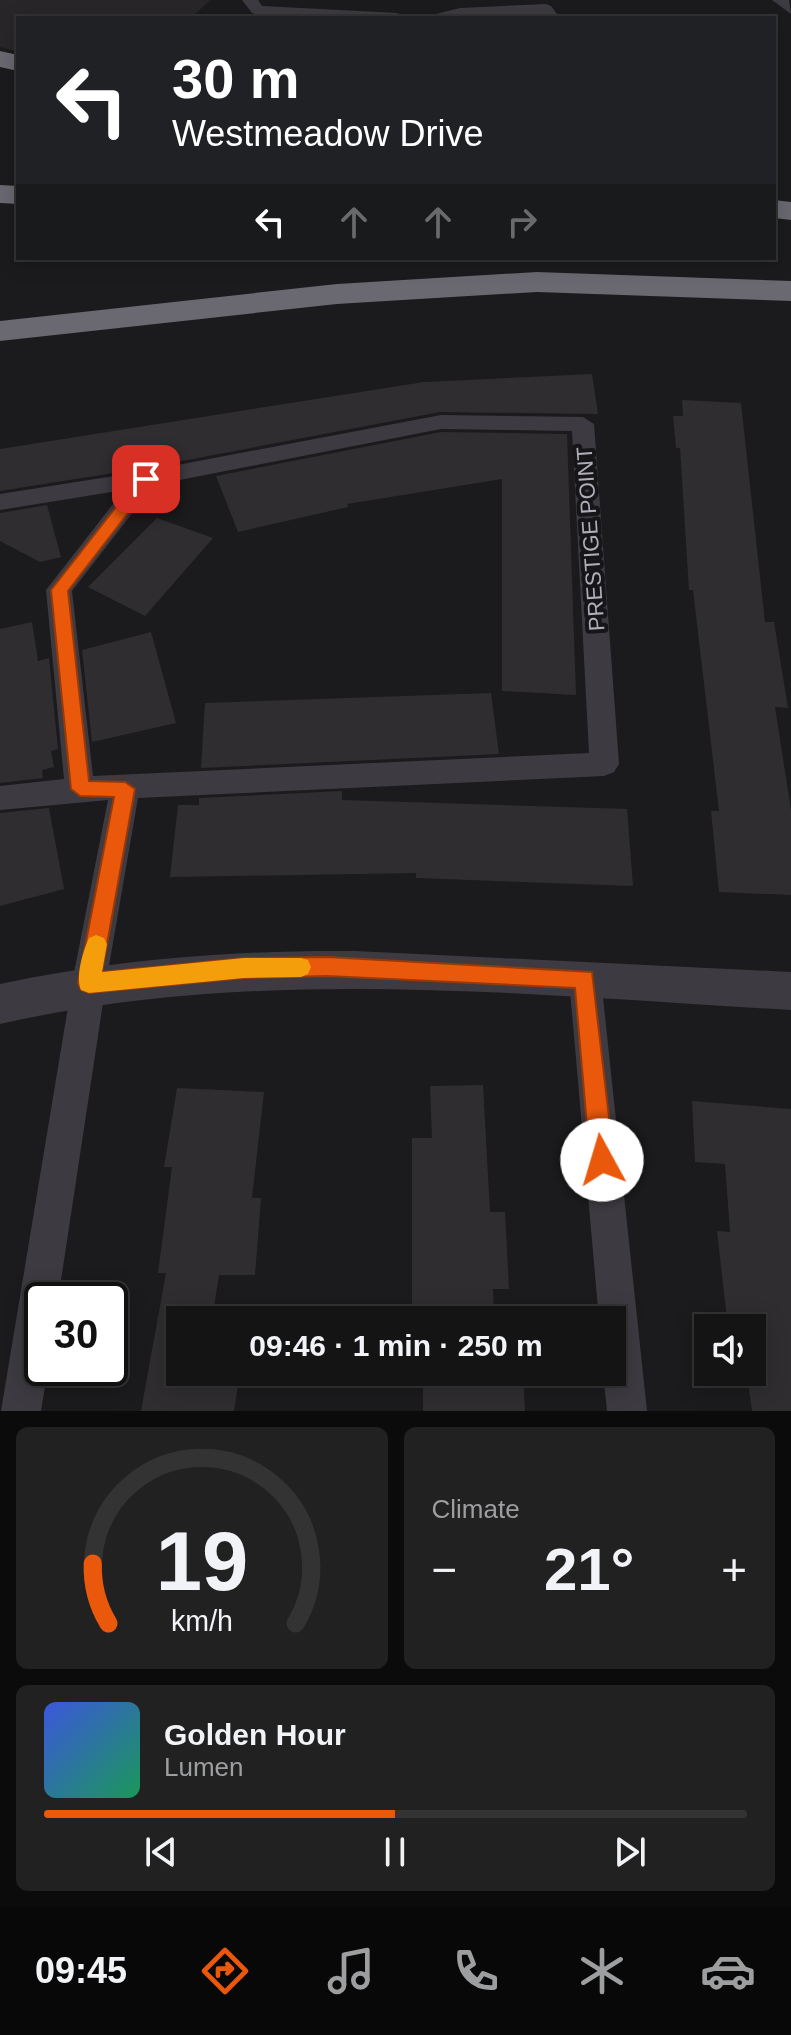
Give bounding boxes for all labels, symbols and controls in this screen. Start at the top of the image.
text: 30 m [172,47,300,110]
icon: left [40,48,144,152]
text: Westmeadow Drive [172,113,483,154]
icon: left [248,200,292,244]
icon: ahead [332,200,376,244]
icon: ahead [416,200,460,244]
icon: right [500,200,544,244]
pin [112,445,180,513]
street label: PRESTIGE POINT [572,446,609,632]
icon: arrive [124,457,168,501]
position arrow [560,1118,644,1202]
speed limit sign: 30 [24,1282,128,1386]
map controls [694,1314,766,1386]
button: sound [694,1314,766,1386]
text: 09:46 · 1 min · 250 m [249,1329,543,1362]
text: Climate [432,1494,520,1524]
text: 19 [155,1515,248,1608]
text: 21° [544,1536,635,1603]
text: − [432,1545,457,1594]
text: + [721,1545,747,1594]
text: km/h [171,1605,233,1637]
text: Golden Hour [164,1718,346,1751]
text: Lumen [164,1752,244,1782]
icon: previous [139,1830,183,1874]
icon: pause [373,1830,417,1874]
icon: next [608,1830,652,1874]
icon: directions [197,1943,253,1999]
icon: music [323,1943,379,1999]
icon: phone [448,1943,504,1999]
icon: climate [574,1943,630,1999]
icon: car [700,1943,756,1999]
text: 09:45 [35,1950,127,1991]

